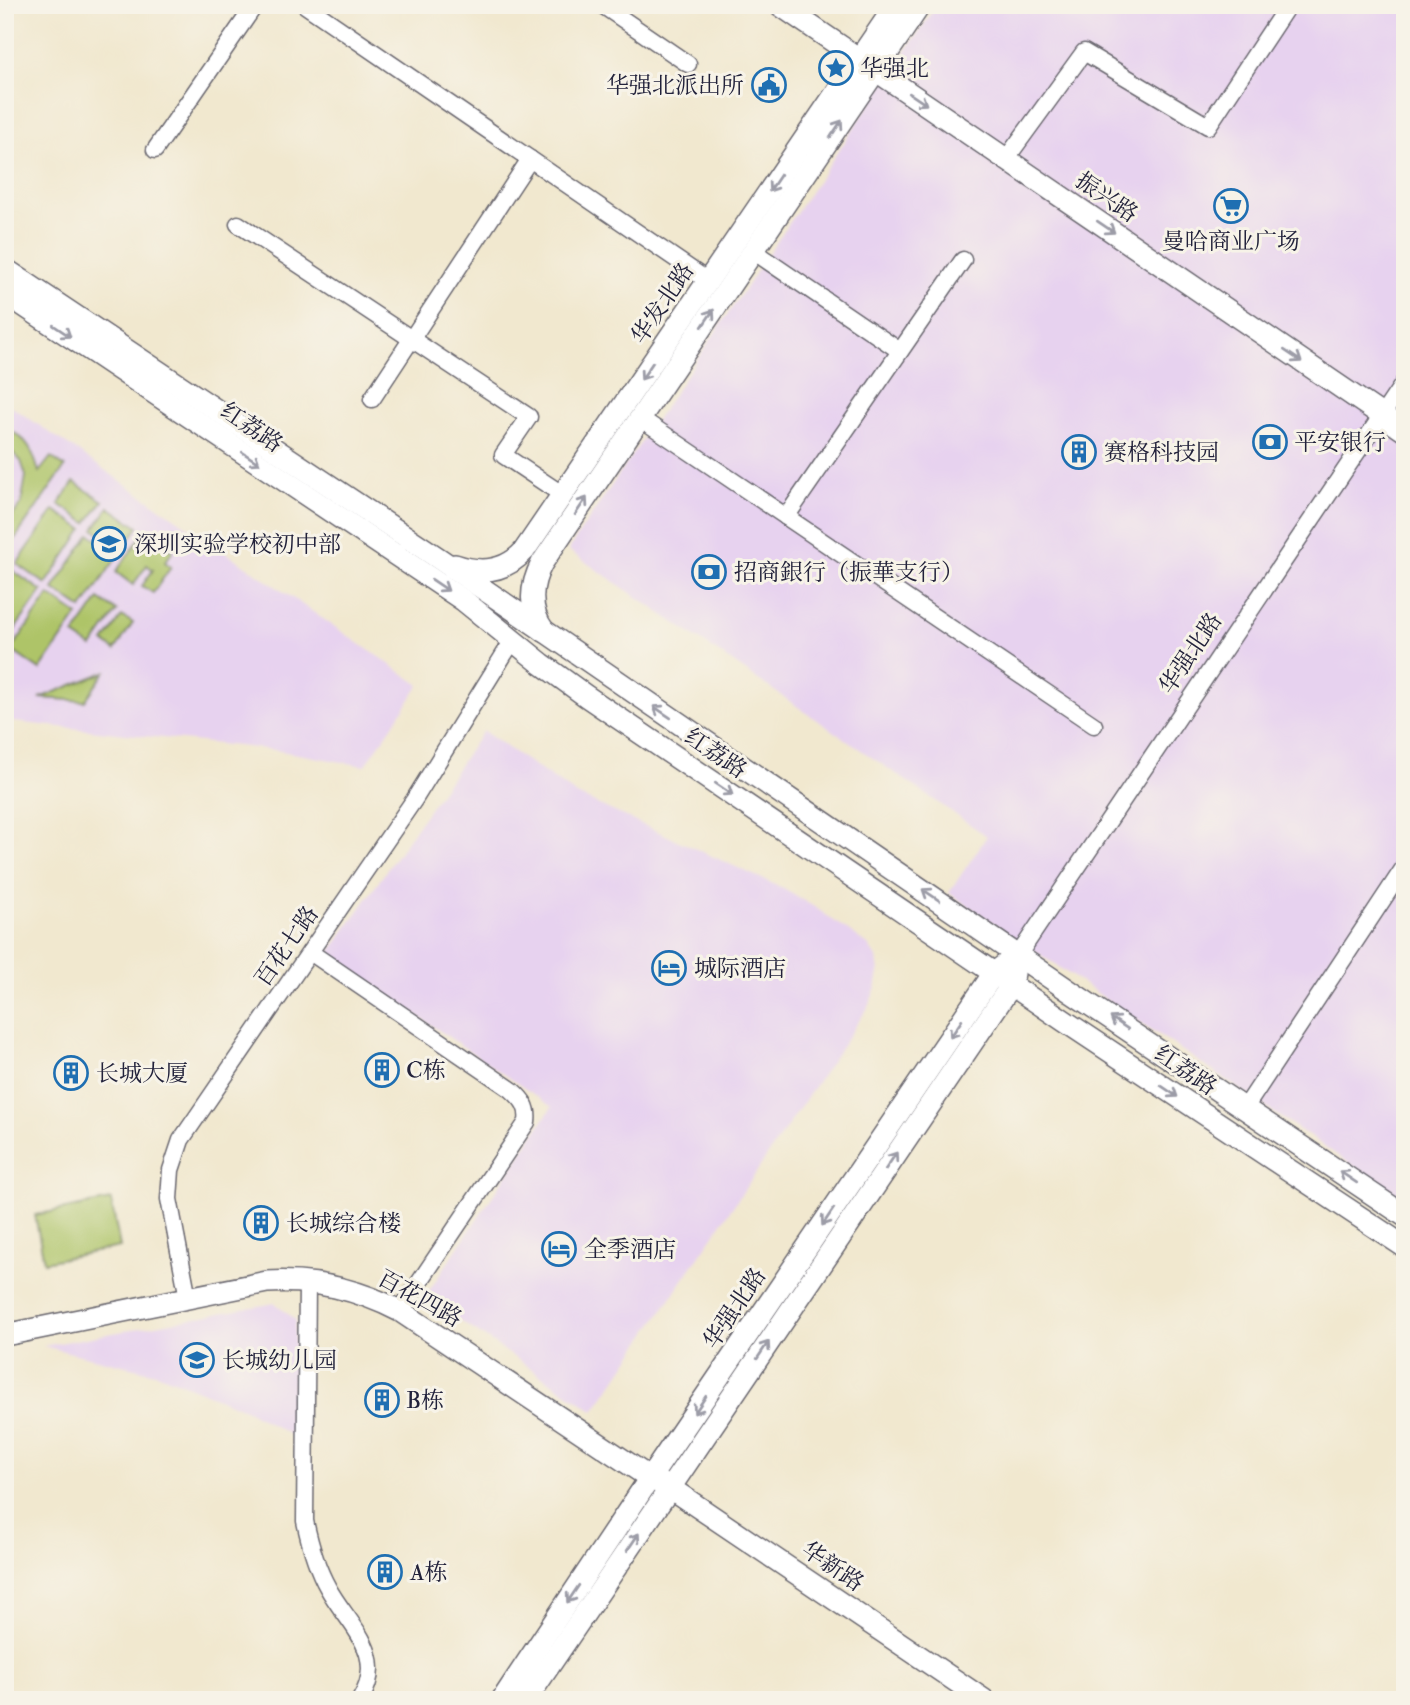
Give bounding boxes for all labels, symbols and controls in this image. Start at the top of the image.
place icon: 华强北 [817,49,855,87]
place label: 华强北 [860,54,929,83]
public building icon: 华强北派出所 [750,66,788,104]
place label: 华强北派出所 [606,71,744,100]
one-way arrow [908,92,927,106]
one-way arrow [829,120,843,140]
street label: 振兴路 [1070,166,1143,229]
one-way arrow [768,173,782,192]
supermarket icon: 曼哈商业广场 [1212,187,1250,225]
one-way arrow [1095,220,1115,234]
place label: 曼哈商业广场 [1162,227,1300,256]
street label: 华发北路 [625,257,700,350]
one-way arrow [701,309,715,328]
one-way arrow [52,324,71,338]
one-way arrow [1283,349,1302,363]
one-way arrow [640,361,654,380]
street label: 红荔路 [215,396,288,459]
bank icon: 平安银行 [1251,423,1289,461]
place label: 平安银行 [1294,428,1386,457]
building icon: 赛格科技园 [1060,433,1098,471]
place label: 赛格科技园 [1104,438,1219,467]
one-way arrow [241,451,260,465]
one-way arrow [574,497,588,516]
school or university icon: 深圳实验学校初中部 [90,525,128,563]
place label: 深圳实验学校初中部 [134,530,341,559]
bank icon: 招商銀行（振華支行） [690,553,728,591]
place label: 招商銀行（振華支行） [734,558,964,587]
one-way arrow [430,578,449,592]
street label: 华强北路 [1153,607,1228,700]
one-way arrow [653,705,672,719]
street label: 红荔路 [679,722,752,785]
one-way arrow [713,782,733,796]
one-way arrow [922,887,941,902]
street label: 百花七路 [248,900,325,992]
hotel icon: 城际酒店 [650,949,688,987]
place label: 城际酒店 [694,954,786,983]
one-way arrow [1109,1016,1129,1030]
one-way arrow [949,1019,963,1038]
street label: 红荔路 [1149,1039,1222,1102]
building icon: C栋 [363,1051,401,1089]
building icon: 长城大厦 [52,1054,90,1092]
place label: C栋 [406,1056,446,1085]
place label: 长城大厦 [96,1059,188,1088]
one-way arrow [1159,1084,1179,1098]
one-way arrow [884,1152,898,1172]
one-way arrow [1339,1170,1358,1185]
building icon: 长城综合楼 [242,1204,280,1242]
one-way arrow [821,1207,835,1226]
place label: 长城综合楼 [286,1209,401,1238]
hotel icon: 全季酒店 [540,1230,578,1268]
place label: 全季酒店 [584,1235,676,1264]
street label: 华强北路 [697,1262,772,1355]
street label: 百花四路 [372,1263,467,1333]
school or university icon: 长城幼儿园 [178,1341,216,1379]
one-way arrow [756,1341,770,1360]
place label: 长城幼儿园 [222,1346,337,1375]
building icon: B栋 [363,1381,401,1419]
place label: B栋 [406,1386,444,1415]
one-way arrow [693,1395,707,1414]
one-way arrow [626,1533,640,1552]
street label: 华新路 [796,1535,869,1598]
building icon: A栋 [366,1553,404,1591]
place label: A栋 [409,1558,448,1587]
one-way arrow [566,1584,580,1603]

